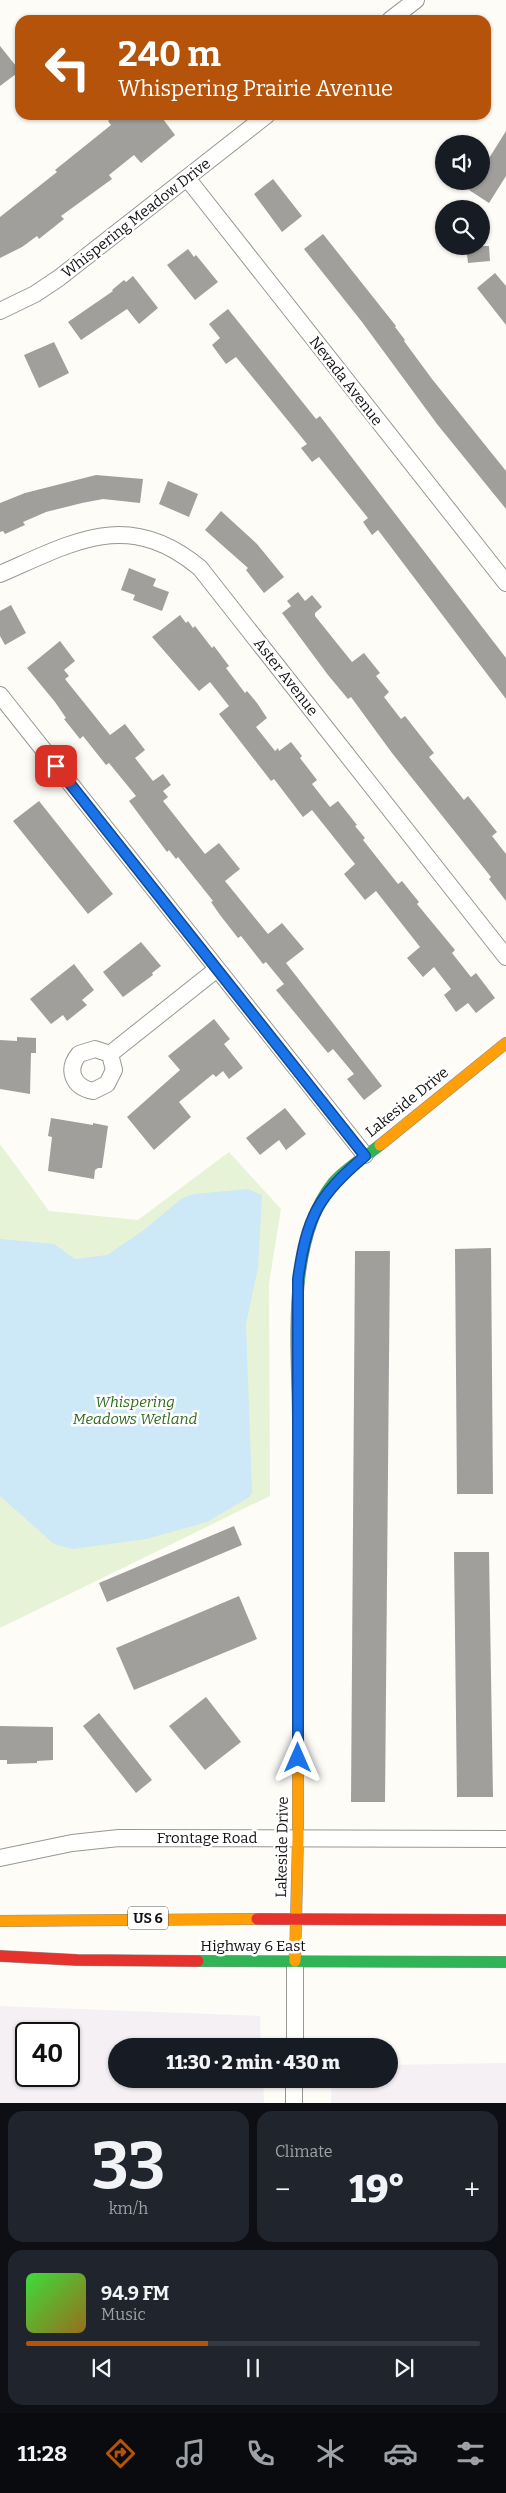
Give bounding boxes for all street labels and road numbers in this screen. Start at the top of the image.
street label: Whispering Meadow Drive [58,154,214,282]
street label: Nevada Avenue [306,333,386,429]
street label: Aster Avenue [250,635,322,719]
street label: Lakeside Drive [362,1063,452,1141]
street label: Lakeside Drive [272,1796,292,1898]
street label: Frontage Road [157,1829,257,1847]
road number: US 6 [128,1906,168,1930]
street label: Highway 6 East [200,1937,306,1955]

